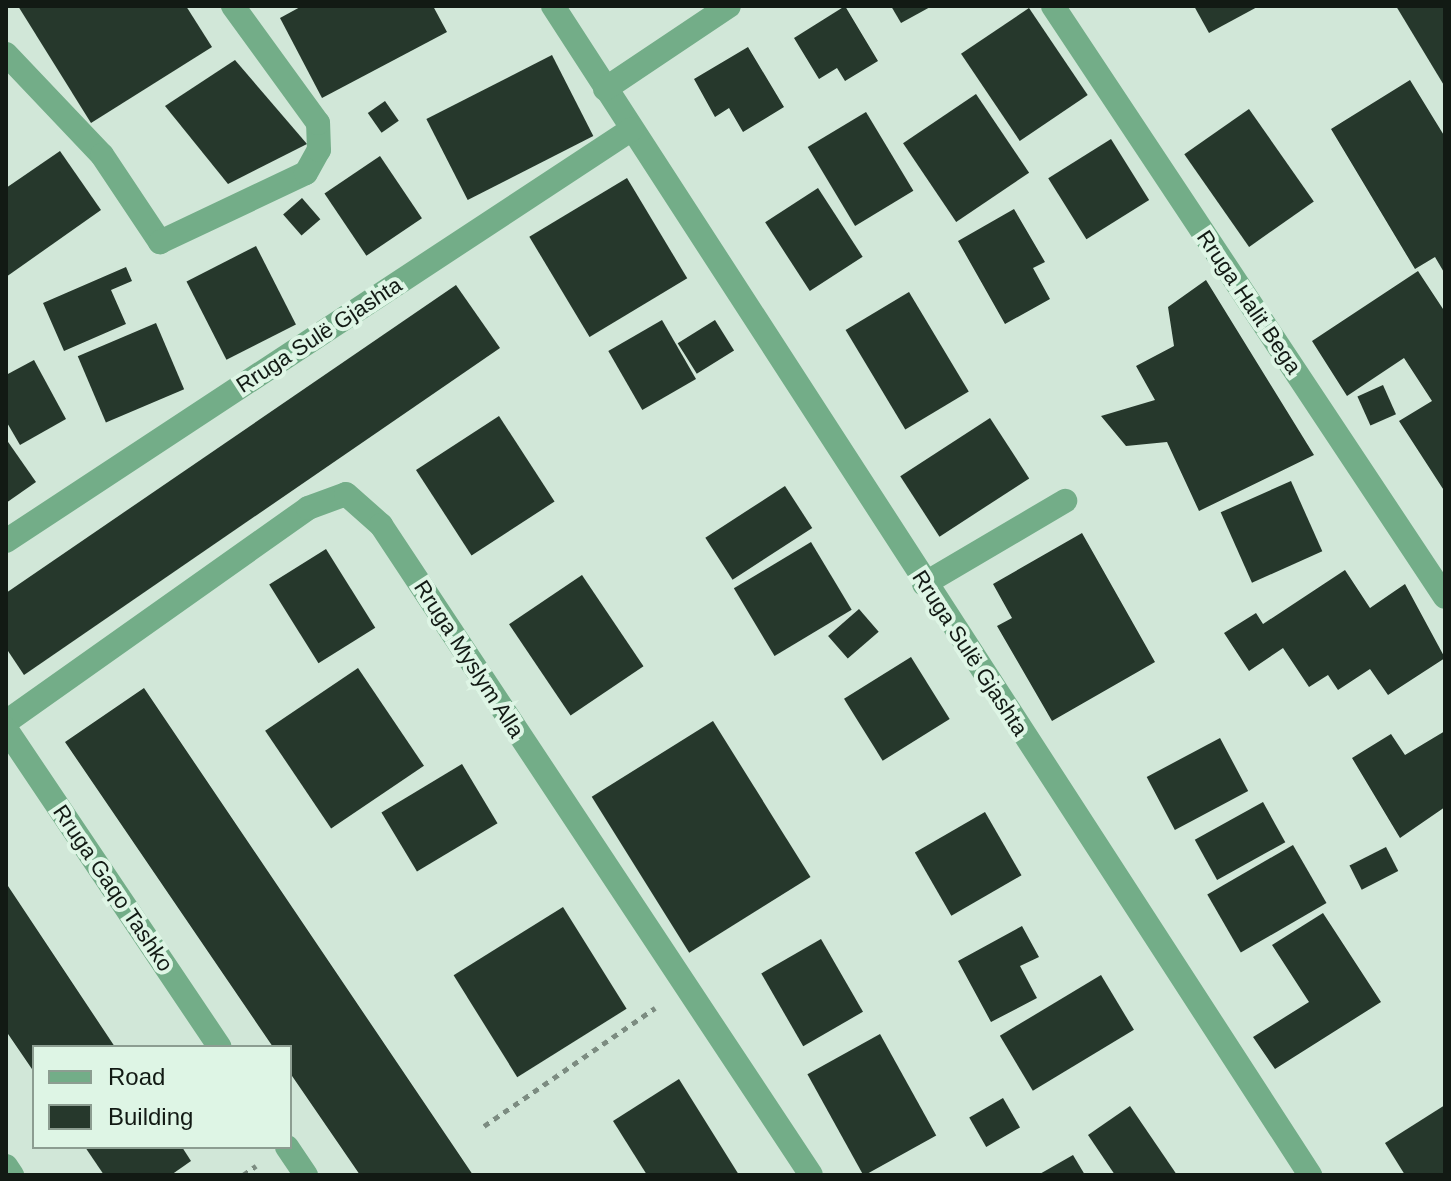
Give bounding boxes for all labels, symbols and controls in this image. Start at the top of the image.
street label: Rruga Halit Bega [1191,225,1307,379]
street label: Rruga Sulë Gjashta [231,272,407,398]
street label: Rruga Sulë Gjashta [907,565,1033,741]
street label: Rruga Myslym Alla [408,575,530,743]
street label: Rruga Gaqo Tashko [47,800,179,976]
legend [32,1045,292,1149]
text: Road [108,1063,165,1090]
text: Building [108,1103,193,1130]

